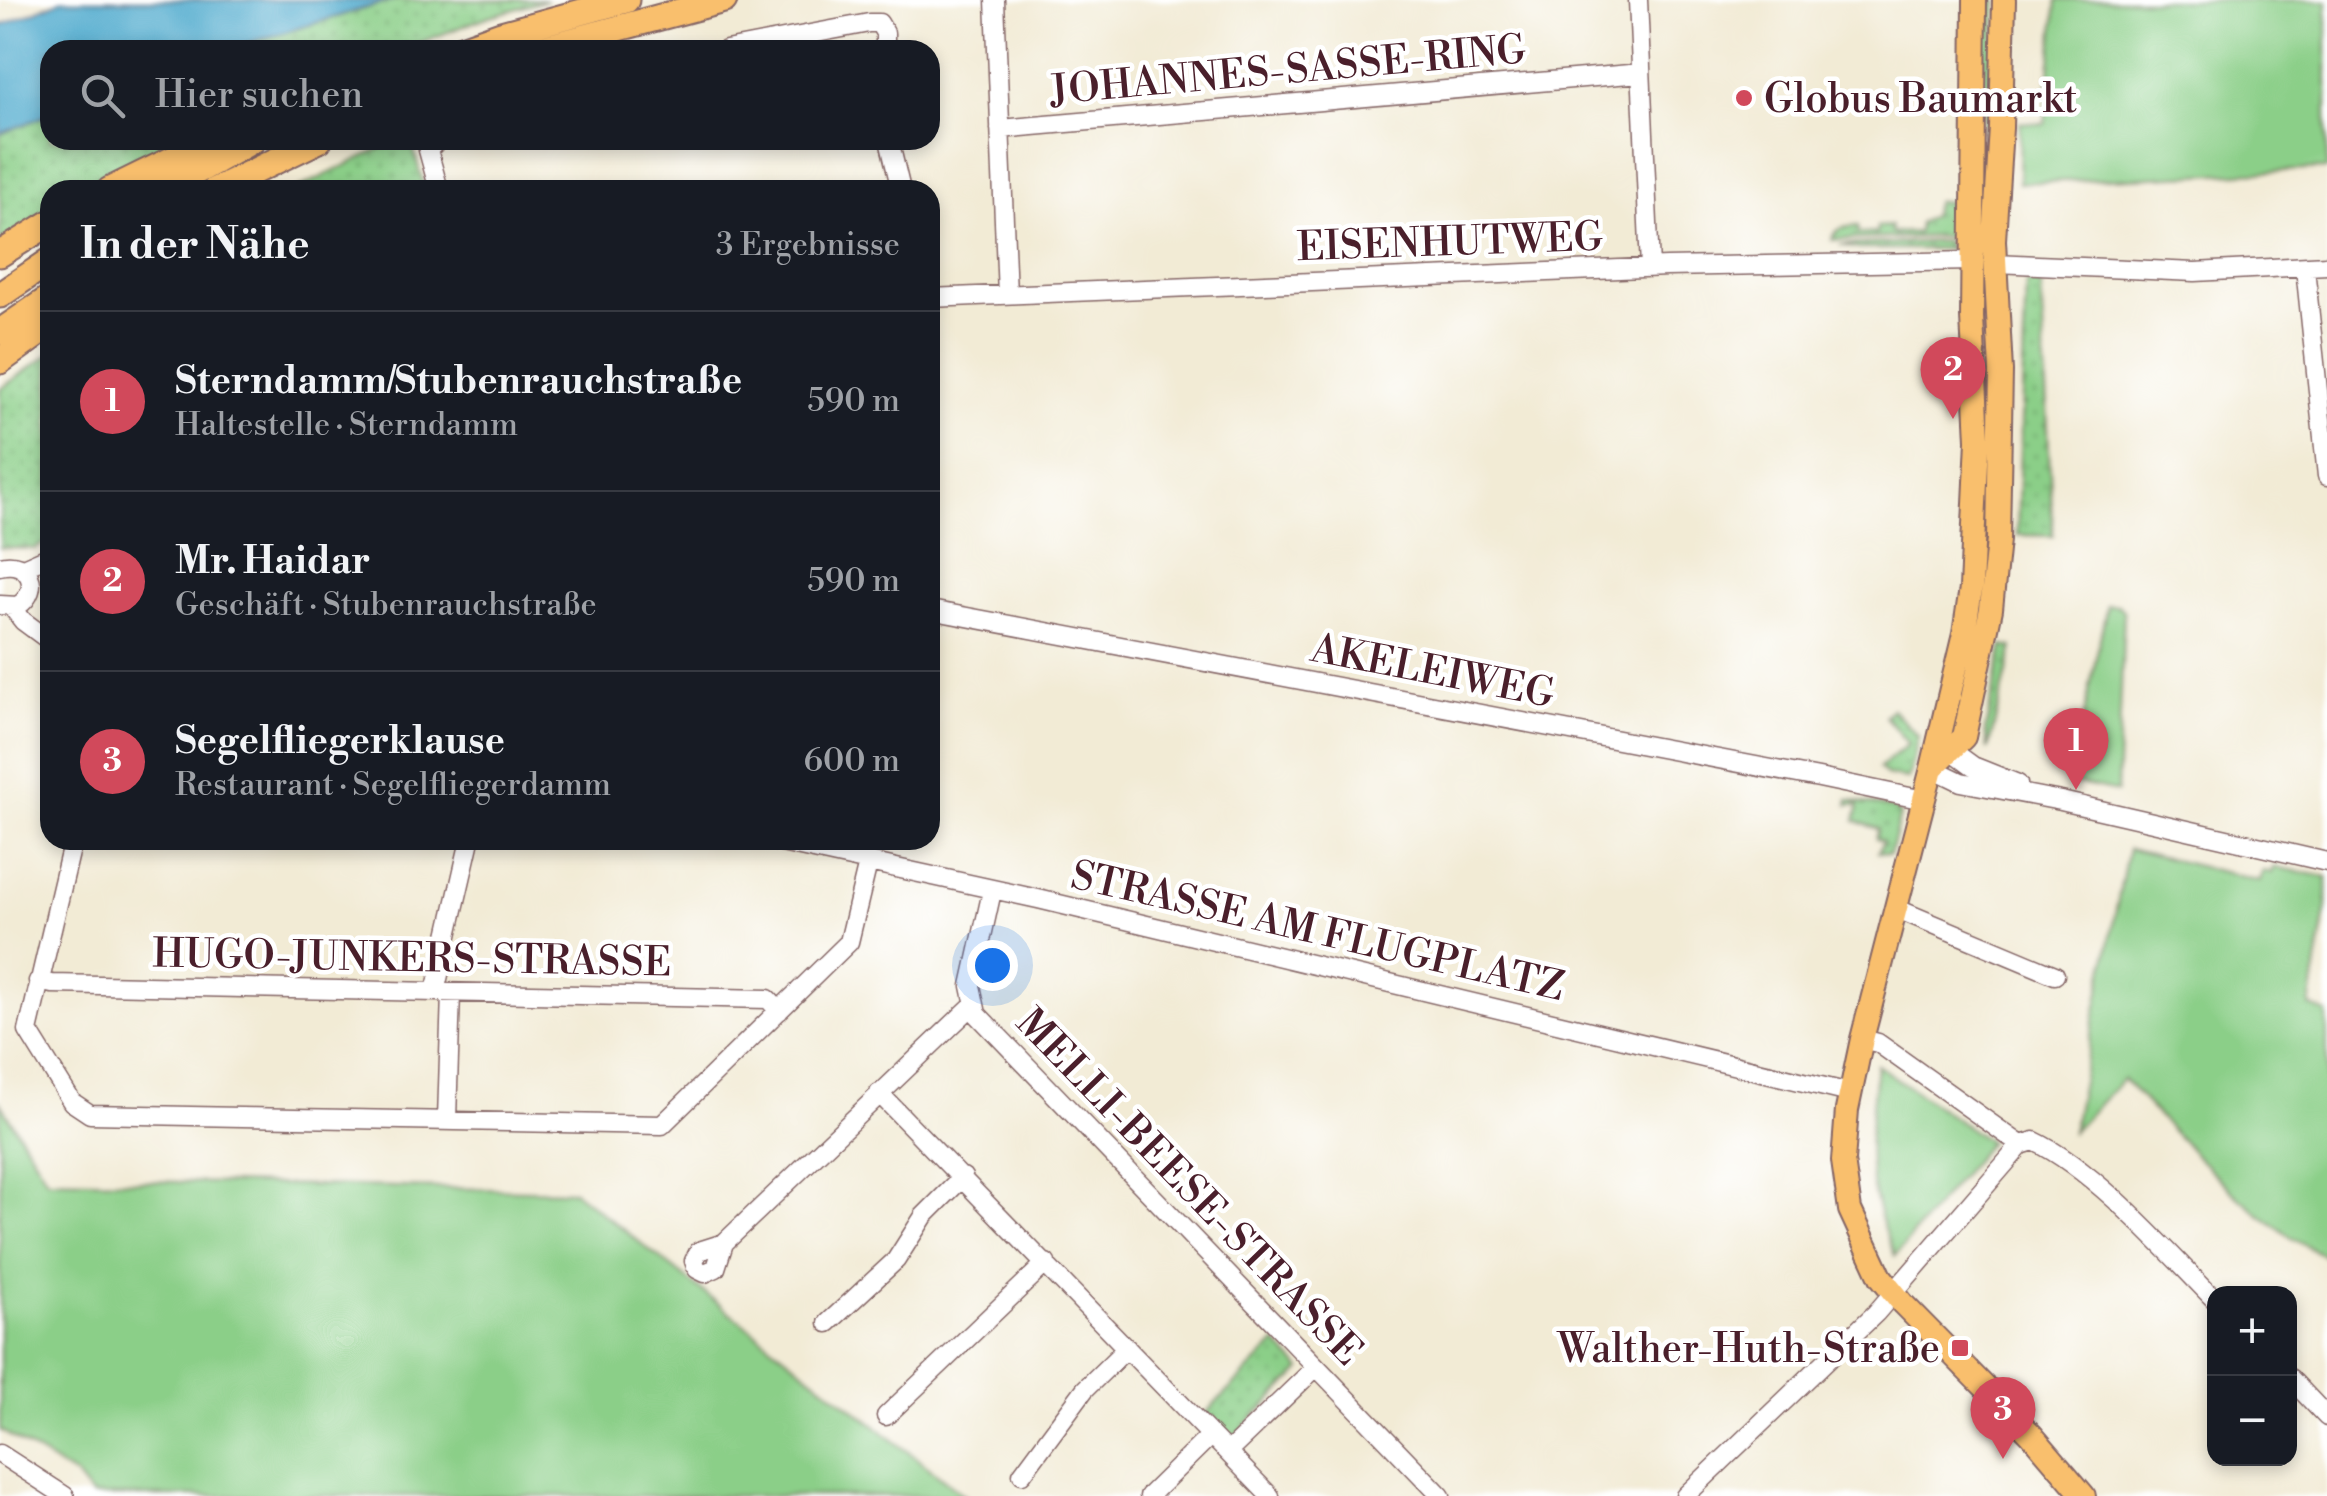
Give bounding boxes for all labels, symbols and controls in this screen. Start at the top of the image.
street label: JOHANNES-SASSE-RING [1046,25,1528,117]
search box [40,40,940,150]
icon: search [75,68,130,123]
text: Hier suchen [155,72,363,119]
place label: Globus Baumarkt [1764,75,2077,125]
marker: Globus Baumarkt [1733,87,1755,109]
street label: EISENHUTWEG [1296,213,1604,273]
text: In der Nähe [80,219,310,272]
text: 3 Ergebnisse [716,225,900,265]
pin: 2 [1920,336,1986,419]
text: Sterndamm/Stubenrauchstraße [175,358,742,405]
text: 1 [105,381,120,421]
text: 590 m [807,381,900,421]
text: Haltestelle · Sterndamm [175,405,518,445]
text: Mr. Haidar [175,538,371,585]
text: 2 [102,561,123,601]
text: 590 m [807,561,900,601]
text: Geschäft · Stubenrauchstraße [175,585,597,625]
street label: AKELEIWEG [1306,624,1559,720]
pin: 1 [2044,708,2108,790]
text: Segelfliegerklause [175,718,505,765]
text: 3 [103,741,122,781]
text: 600 m [804,741,900,781]
text: Restaurant · Segelfliegerdamm [175,765,611,805]
street label: STRASSE AM FLUGPLATZ [1066,851,1569,1013]
street label: HUGO-JUNKERS-STRASSE [152,929,672,989]
your location [967,940,1018,991]
street label: MELLI-BEESE-STRASSE [1005,998,1372,1376]
map controls [2207,1286,2297,1466]
button: + [2207,1286,2297,1376]
place label: Walther-Huth-Straße [1555,1325,1940,1375]
marker: Walther-Huth-Straße [1949,1337,1971,1359]
pin: 3 [1970,1376,2036,1459]
button: − [2207,1376,2297,1466]

